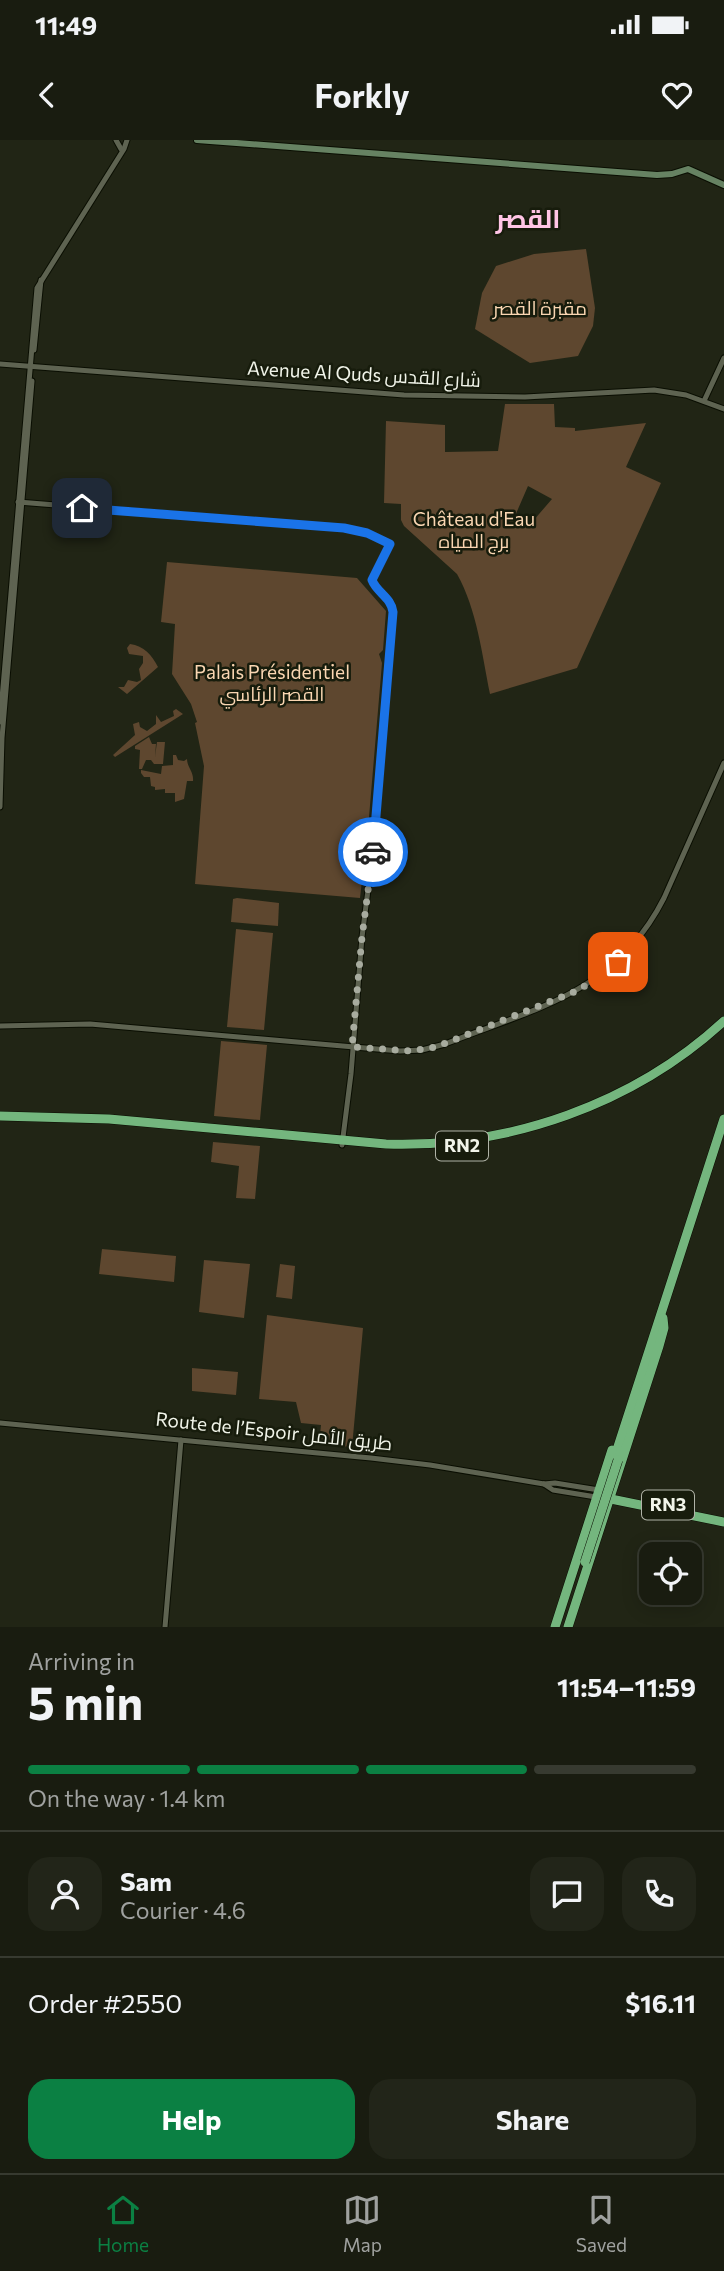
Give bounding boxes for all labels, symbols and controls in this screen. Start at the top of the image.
text: 11:49 [35,9,97,40]
text: Forkly [314,75,410,115]
icon: back [28,76,66,114]
icon: heart [658,76,696,114]
district label: القصر [495,202,560,234]
park label: مقبرة القصر [492,296,587,320]
street label: Avenue Al Quds شارع القدس [246,356,481,394]
pin [52,478,112,538]
icon: home [63,489,101,527]
park label: Château d'Eau برج المياه [413,507,535,555]
park label: Palais Présidentiel القصر الرئاسي [194,660,350,709]
courier [338,817,408,887]
icon: car [354,833,392,871]
pin [588,932,648,992]
icon: bag [599,943,637,981]
road number: RN2 [436,1132,488,1161]
street label: Route de l’Espoir طريق الأمل [154,1407,393,1456]
road number: RN3 [642,1490,694,1520]
map controls [639,1542,702,1605]
button: locate [639,1542,702,1605]
text: Arriving in [28,1647,135,1675]
text: 11:54–11:59 [557,1671,696,1702]
text: 5 min [28,1673,143,1729]
text: On the way · 1.4 km [28,1784,225,1812]
button: person [28,1857,102,1931]
button: chat [530,1857,604,1931]
button: phone [622,1857,696,1931]
text: Sam [120,1865,172,1896]
text: Courier · 4.6 [120,1896,246,1924]
text: Order #2550 [28,1987,182,2018]
text: $16.11 [625,1987,696,2018]
button: Help [28,2079,355,2159]
button: Share [369,2079,696,2159]
tab: Home [97,2191,149,2256]
tab: Map [343,2191,382,2256]
tab: Saved [576,2191,627,2256]

